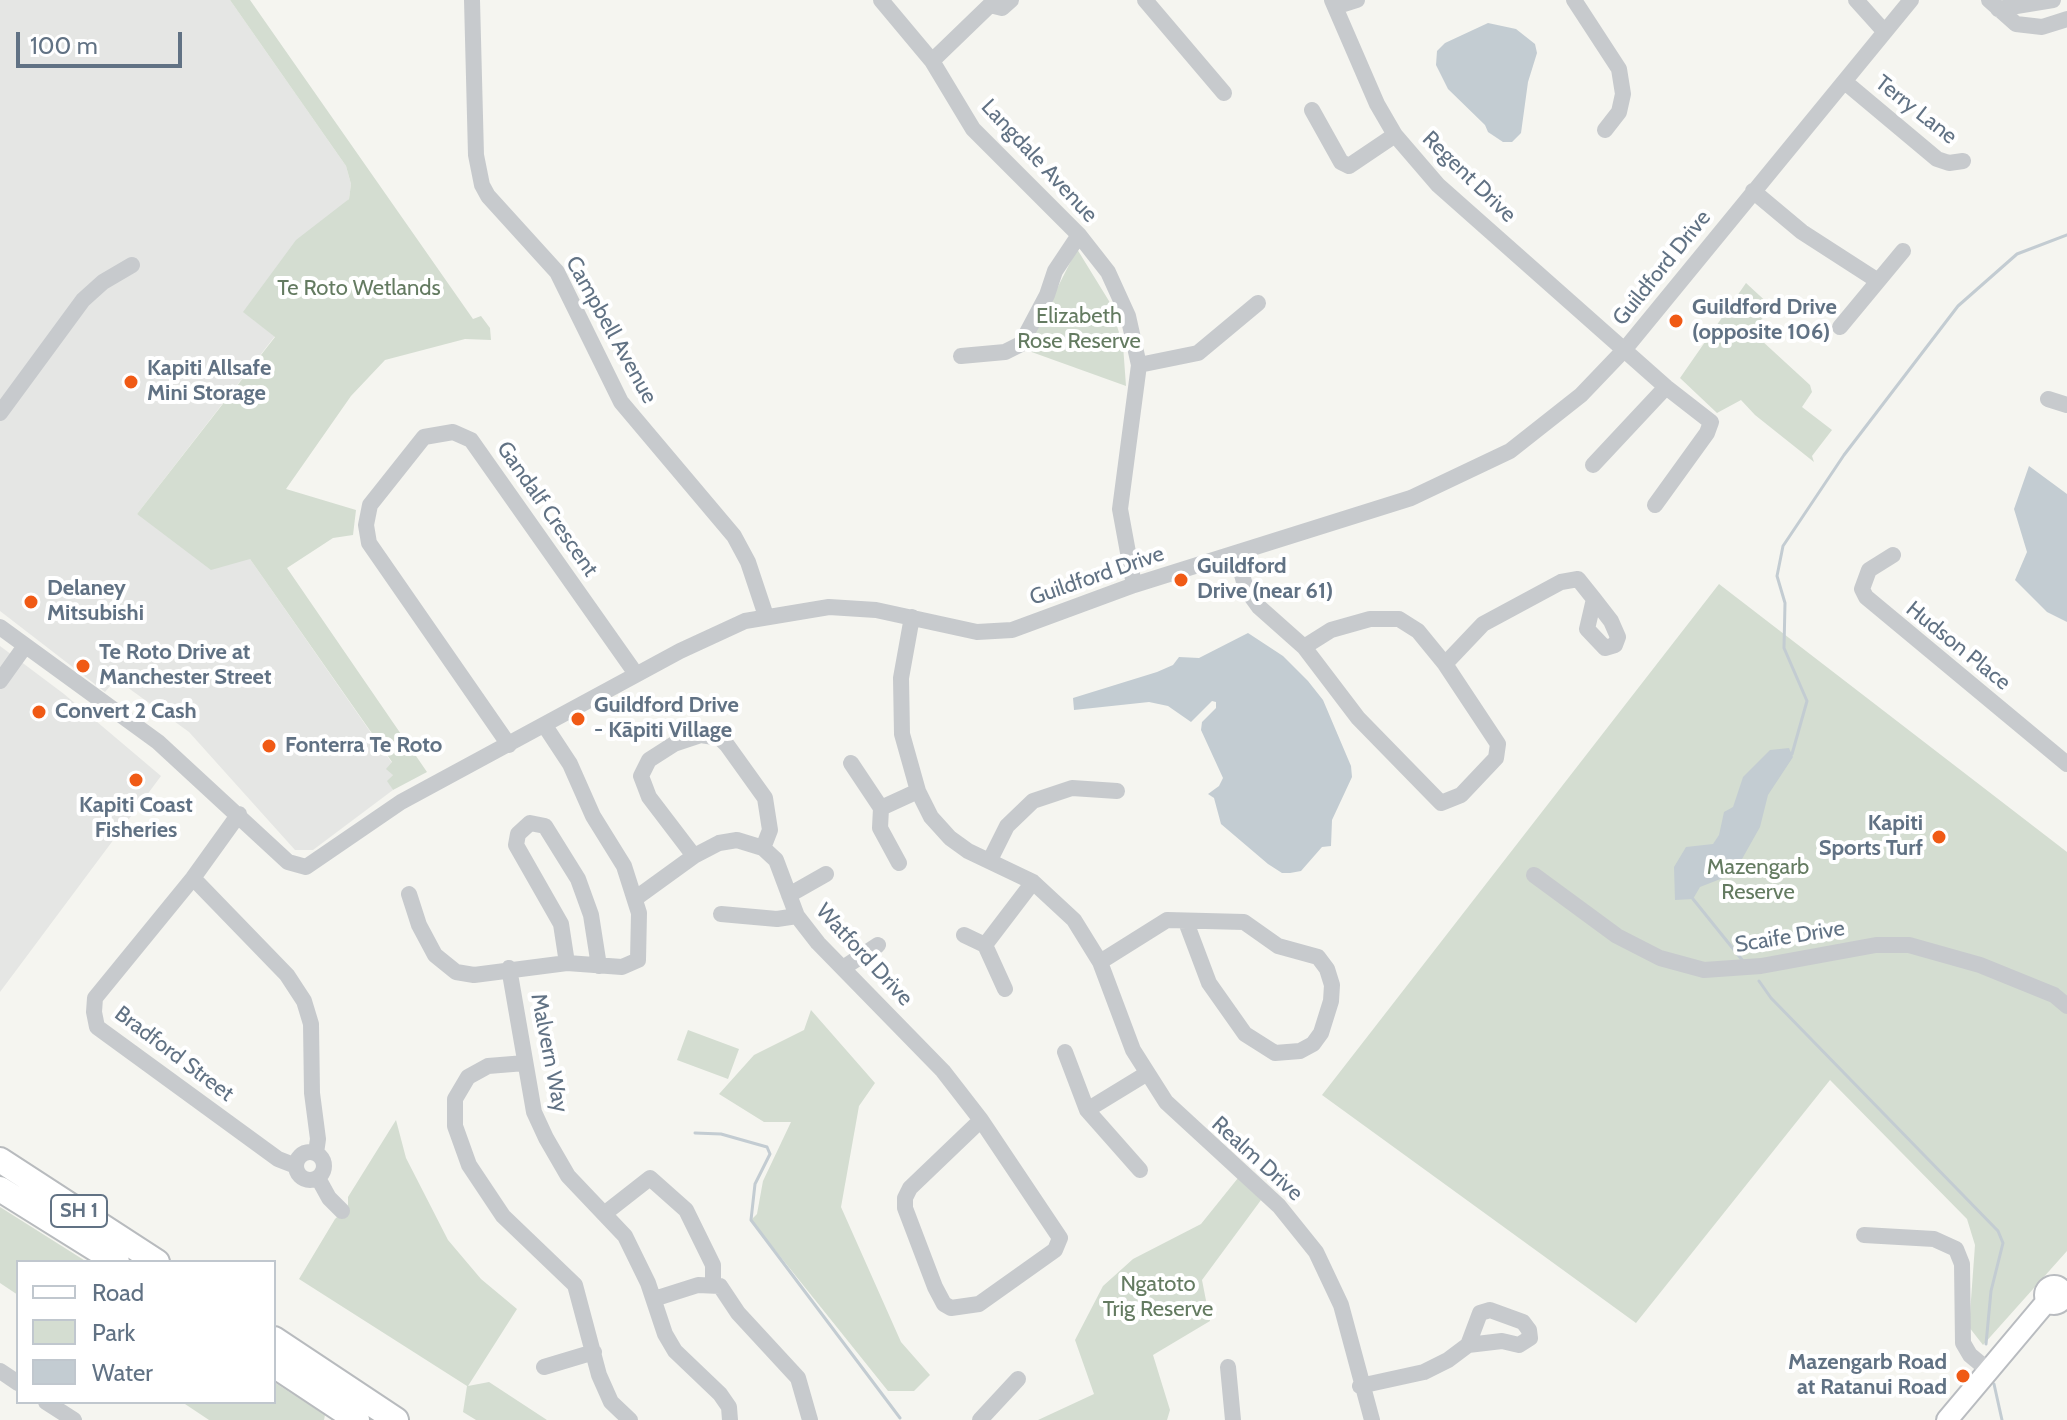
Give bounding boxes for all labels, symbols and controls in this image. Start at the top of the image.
scale bar [20,16,186,66]
text: 100 m [30,31,98,60]
street label: Terry Lane [1870,70,1962,150]
street label: Langdale Avenue [975,94,1103,228]
street label: Regent Drive [1417,126,1521,228]
street label: Guildford Drive [1608,205,1716,331]
street label: Campbell Avenue [560,252,662,408]
park label: Te Roto Wetlands [277,276,441,302]
place label: Guildford Drive (opposite 106) [1692,295,1837,346]
park label: Elizabeth Rose Reserve [1017,304,1141,356]
marker: Guildford Drive (opposite 106) [1667,312,1685,330]
place label: Kapiti Allsafe Mini Storage [147,356,271,408]
marker: Kapiti Allsafe Mini Storage [122,373,140,391]
street label: Gandalf Crescent [491,436,603,582]
street label: Guildford Drive [1026,541,1168,611]
place label: Guildford Drive (near 61) [1197,554,1333,606]
marker: Guildford Drive (near 61) [1172,571,1190,589]
place label: Delaney Mitsubishi [47,576,144,628]
marker: Delaney Mitsubishi [22,593,40,611]
street label: Hudson Place [1900,596,2016,696]
place label: Te Roto Drive at Manchester Street [99,640,272,692]
marker: Te Roto Drive at Manchester Street [74,657,92,675]
place label: Guildford Drive - Kāpiti Village [594,693,739,744]
place label: Convert 2 Cash [55,699,197,725]
marker: Convert 2 Cash [30,703,48,721]
marker: Guildford Drive - Kāpiti Village [569,710,587,728]
place label: Fonterra Te Roto [285,733,442,759]
marker: Fonterra Te Roto [260,737,278,755]
marker: Kapiti Coast Fisheries [127,771,145,789]
place label: Kapiti Coast Fisheries [79,793,193,844]
place label: Kapiti Sports Turf [1819,811,1923,862]
marker: Kapiti Sports Turf [1930,828,1948,846]
park label: Mazengarb Reserve [1707,855,1809,906]
street label: Watford Drive [810,898,918,1012]
street label: Scaife Drive [1733,915,1847,959]
street label: Malvern Way [525,991,573,1115]
street label: Bradford Street [109,1001,239,1107]
street label: Realm Drive [1206,1111,1308,1207]
road number: SH 1 [51,1195,107,1227]
legend [16,1260,276,1404]
park label: Ngatoto Trig Reserve [1103,1272,1213,1324]
text: Road [92,1278,144,1307]
text: Park [92,1318,135,1347]
place label: Mazengarb Road at Ratanui Road [1788,1350,1947,1402]
text: Water [92,1358,153,1387]
marker: Mazengarb Road at Ratanui Road [1954,1367,1972,1385]

